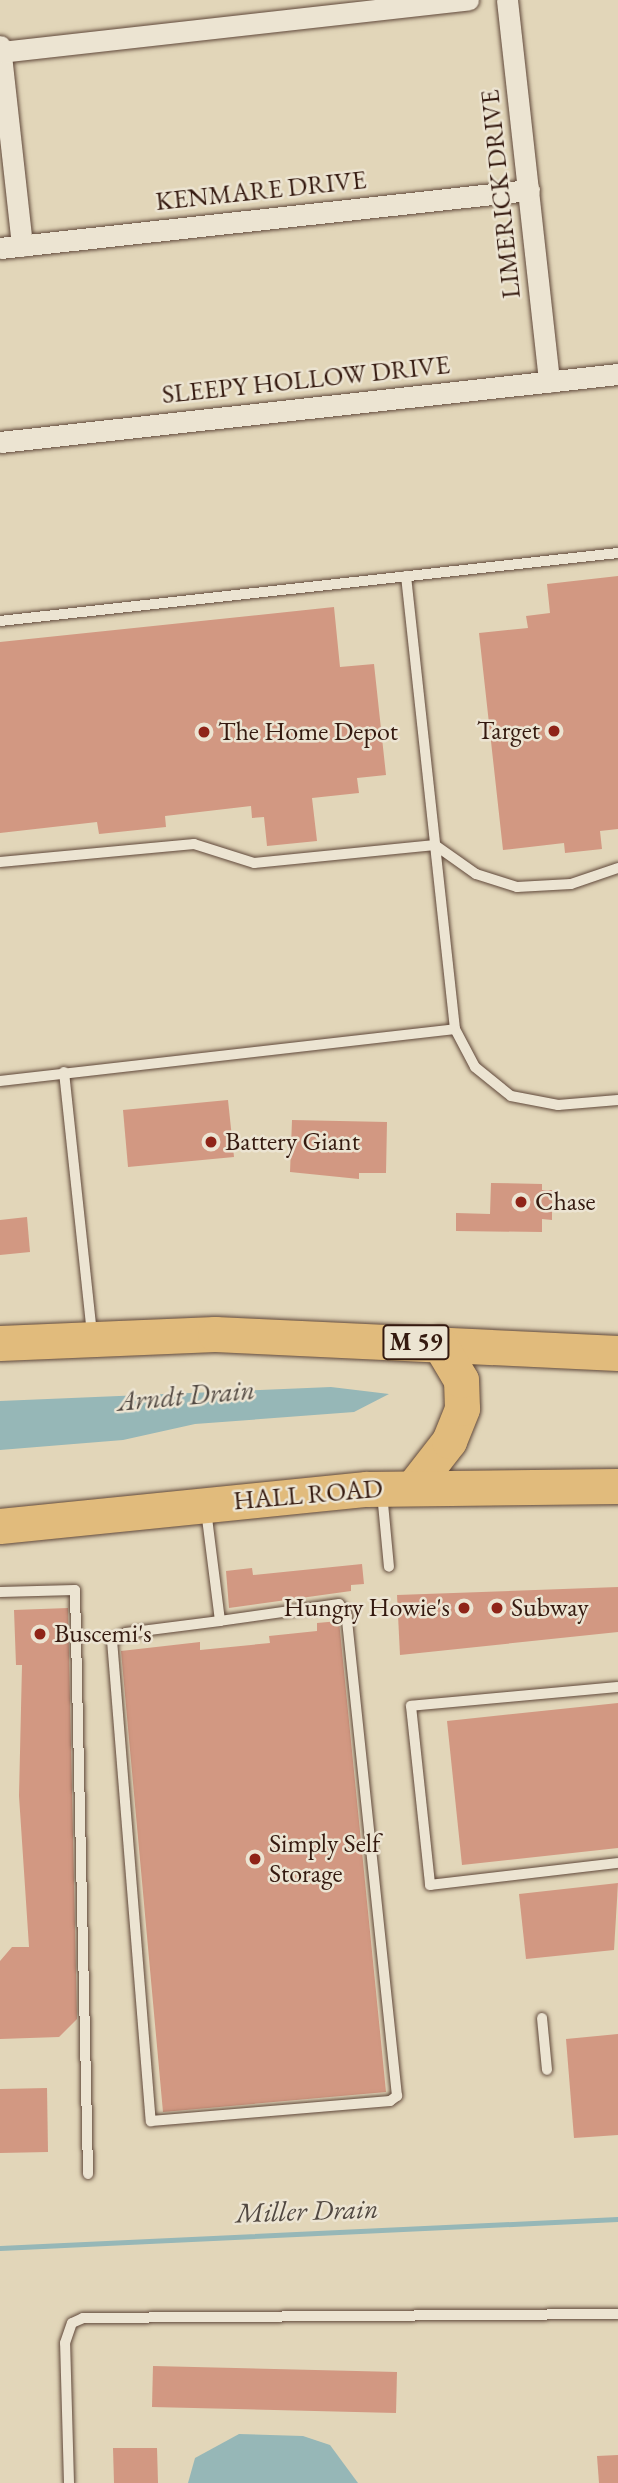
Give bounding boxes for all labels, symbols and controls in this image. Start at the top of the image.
street label: LIMERICK DRIVE [475,88,527,300]
street label: KENMARE DRIVE [154,164,368,218]
street label: SLEEPY HOLLOW DRIVE [160,349,452,411]
place label: Target [477,715,540,747]
place label: The Home Depot [218,716,398,748]
marker: Target [546,723,562,739]
marker: The Home Depot [196,724,212,740]
place label: Battery Giant [225,1126,360,1158]
marker: Battery Giant [203,1134,219,1150]
place label: Chase [535,1186,596,1218]
marker: Chase [513,1194,529,1210]
road number: M 59 [381,1322,451,1362]
water label: Arndt Drain [116,1372,256,1418]
street label: HALL ROAD [232,1473,384,1517]
place label: Hungry Howie's [283,1592,450,1624]
place label: Subway [511,1592,589,1624]
marker: Hungry Howie's [456,1600,472,1616]
marker: Subway [489,1600,505,1616]
place label: Buscemi's [54,1618,152,1650]
marker: Buscemi's [32,1626,48,1642]
place label: Simply Self Storage [269,1828,380,1890]
marker: Simply Self Storage [247,1851,263,1867]
water label: Miller Drain [235,2191,379,2229]

